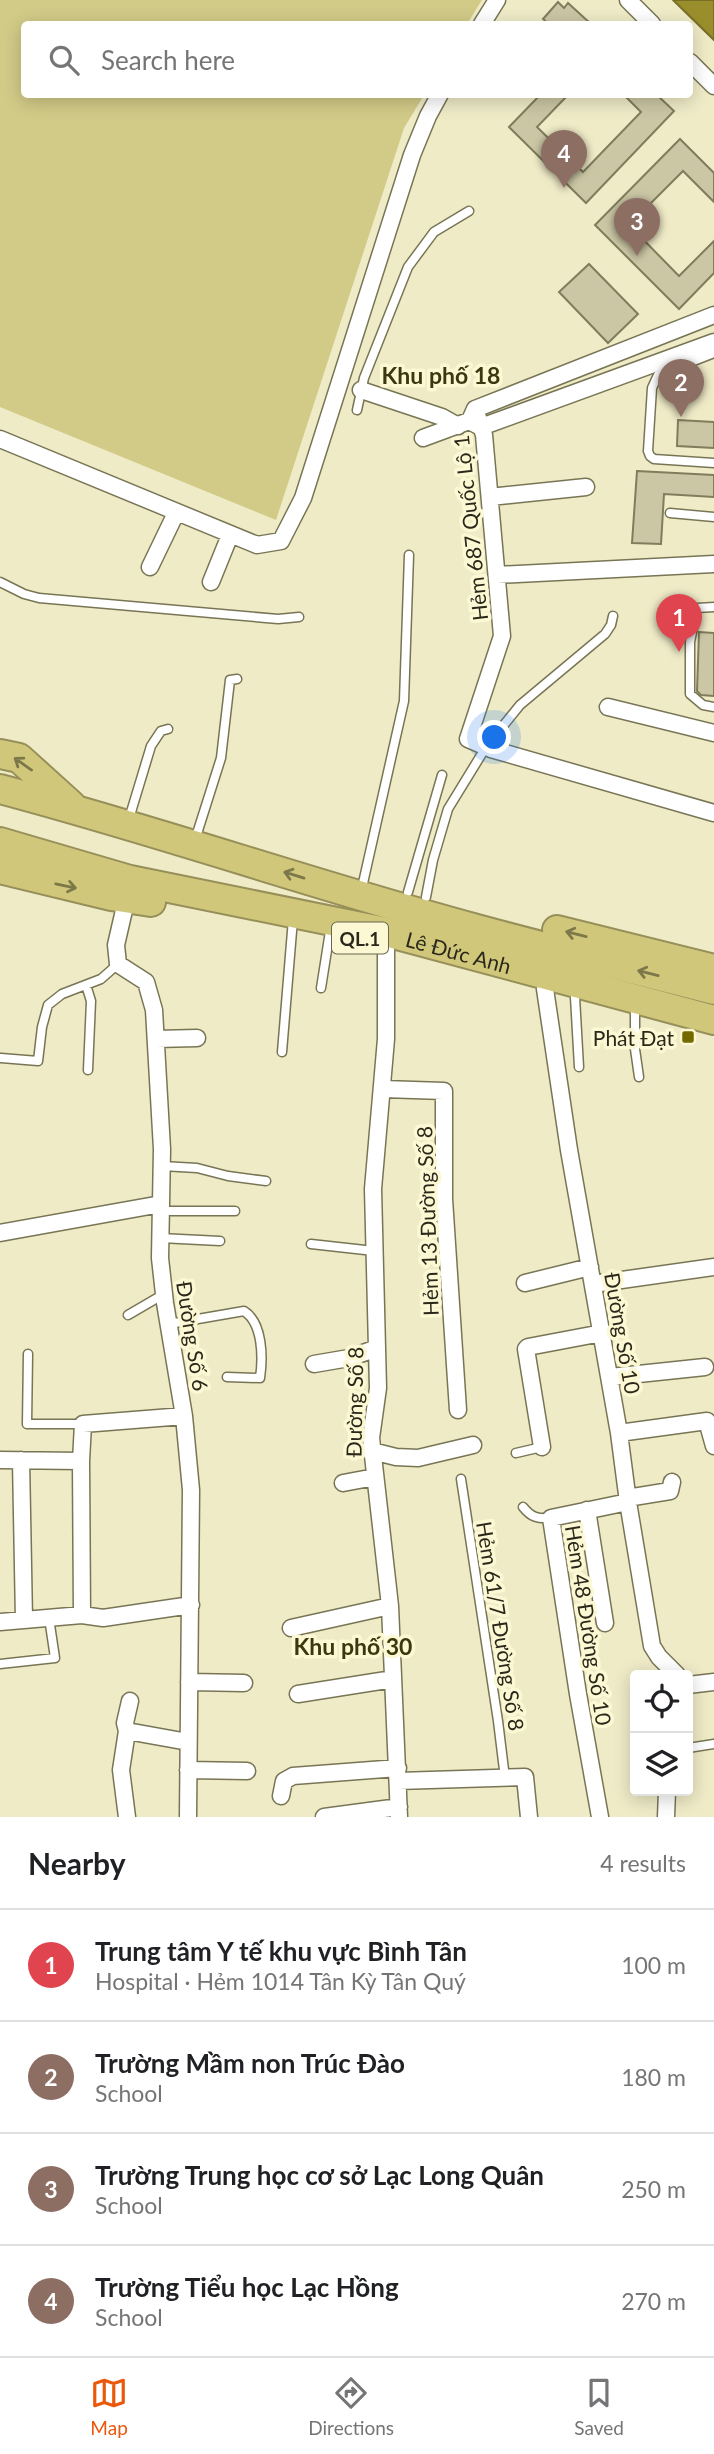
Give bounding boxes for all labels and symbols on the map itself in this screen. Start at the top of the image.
pin: 4 [541,130,587,188]
pin: 3 [614,198,660,256]
pin: 2 [658,359,704,417]
district label: Khu phố 18 [382,361,500,389]
street label: Hẻm 687 Quốc Lộ 1 [448,434,492,622]
pin: 1 [656,594,702,652]
your location [477,720,511,754]
one-way arrow [13,756,33,771]
one-way arrow [284,867,306,880]
one-way arrow [54,879,77,893]
road number: QL.1 [332,922,388,954]
street label: Lê Đức Anh [403,925,514,978]
one-way arrow [566,927,588,940]
one-way arrow [637,966,660,979]
place label: Phát Đạt [593,1025,674,1050]
marker: Phát Đạt [680,1029,696,1045]
street label: Hẻm 13 Đường Số 8 [411,1126,443,1316]
street label: Đường Số 10 [600,1270,646,1396]
street label: Đường Số 6 [172,1279,214,1393]
street label: Đường Số 8 [341,1346,367,1458]
street label: Hẻm 61/7 Đường Số 8 [472,1520,530,1732]
street label: Hẻm 48 Đường Số 10 [561,1523,617,1727]
district label: Khu phố 30 [294,1632,412,1660]

